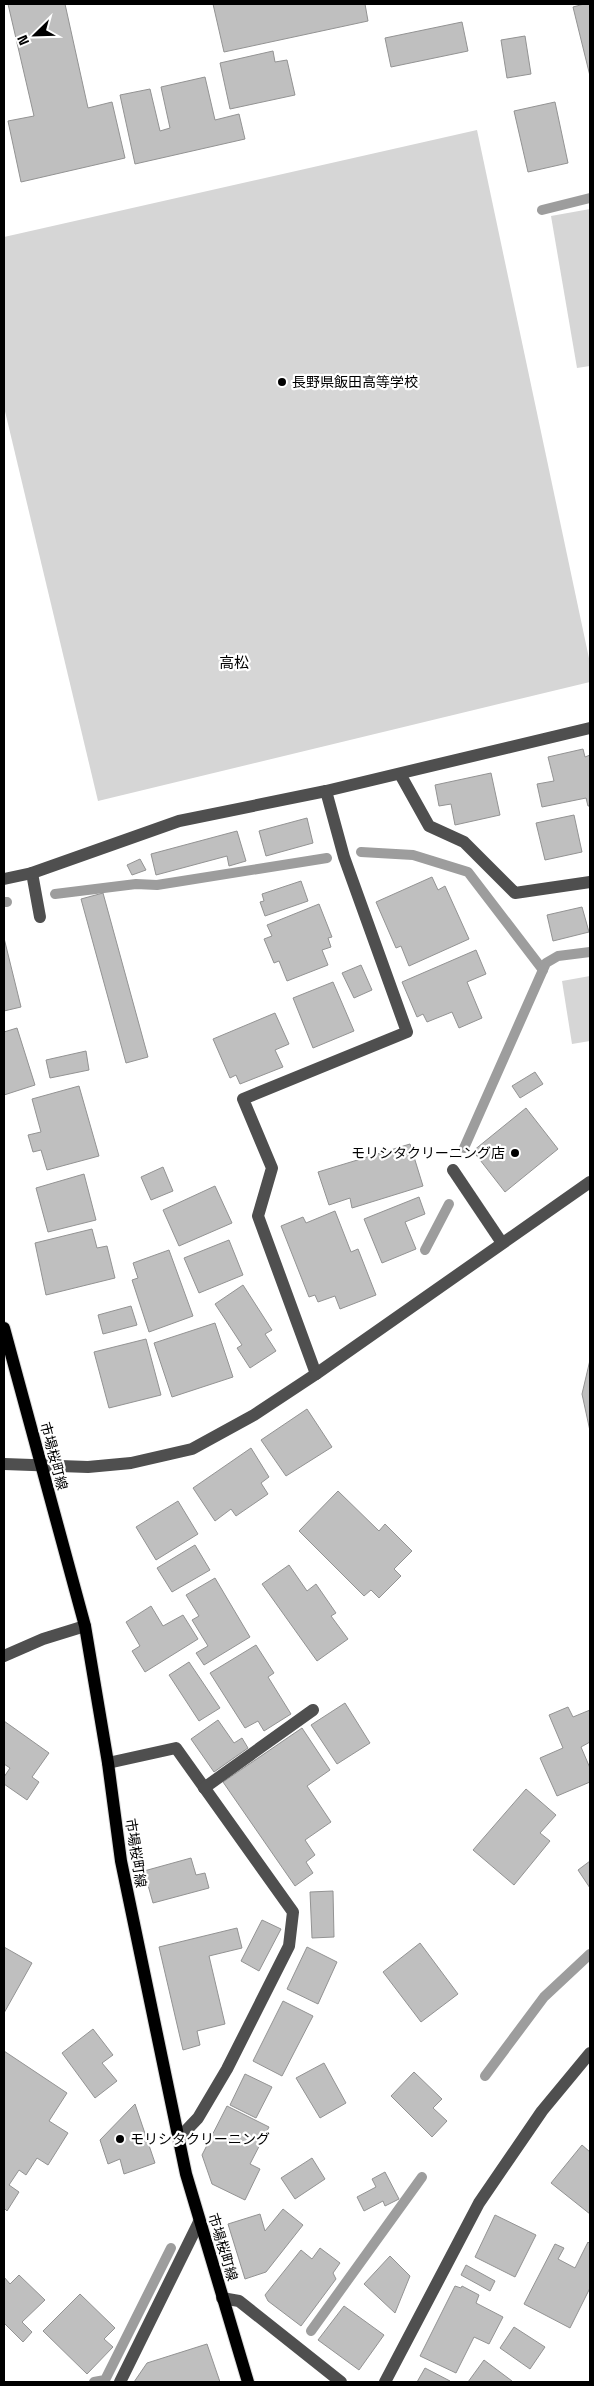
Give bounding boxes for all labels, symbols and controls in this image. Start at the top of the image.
north arrow [10,10,60,60]
text: N [13,32,33,48]
place label: 長野県飯田高等学校 [292,373,418,391]
marker: 長野県飯田高等学校 [276,376,288,388]
district label: 高松 [219,653,249,672]
place label: モリシタクリーニング店 [351,1144,505,1162]
marker: モリシタクリーニング店 [509,1147,521,1159]
street label: 市場桜町線 [36,1420,72,1492]
street label: 市場桜町線 [122,1817,150,1889]
place label: モリシタクリーニング [130,2130,270,2148]
marker: モリシタクリーニング [114,2133,126,2145]
street label: 市場桜町線 [204,2211,242,2283]

